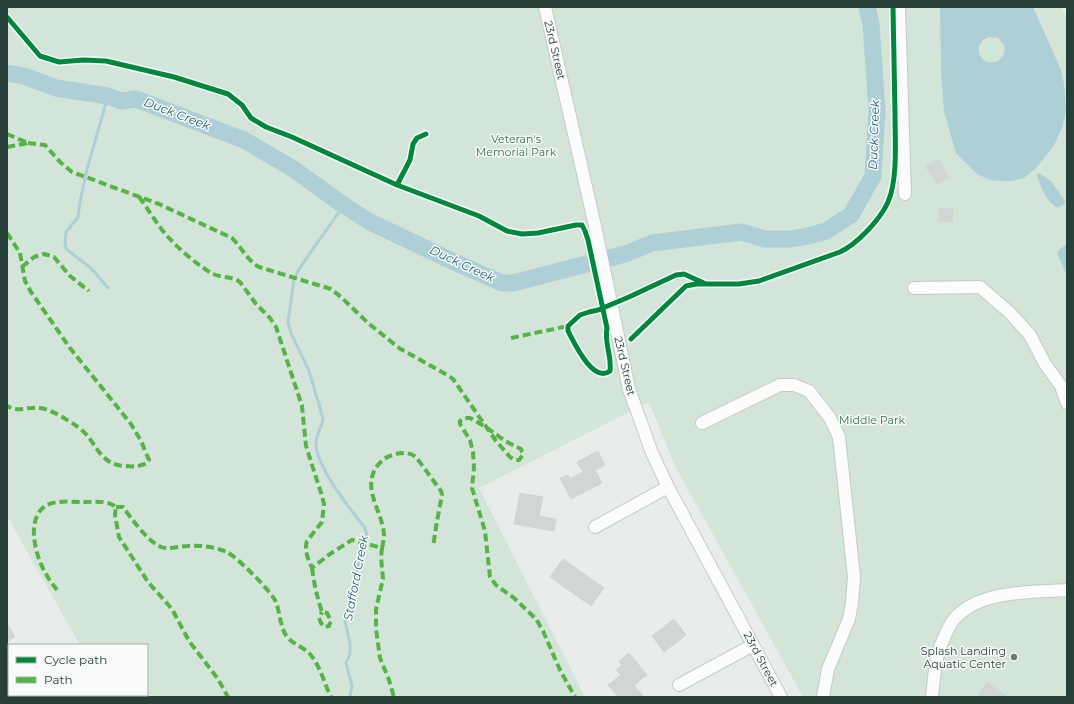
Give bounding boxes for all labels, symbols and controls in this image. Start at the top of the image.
street label: 23rd Street [541,19,569,81]
water label: Duck Creek [142,94,213,133]
water label: Duck Creek [865,99,882,170]
park label: Veteran's Memorial Park [476,132,557,159]
water label: Duck Creek [427,242,498,285]
street label: 23rd Street [611,335,639,397]
park label: Middle Park [839,413,905,427]
water label: Stafford Creek [340,533,371,622]
street label: 23rd Street [741,629,782,689]
legend [8,644,148,696]
place label: Splash Landing Aquatic Center [921,644,1006,671]
text: Cycle path [44,652,107,667]
marker: Splash Landing Aquatic Center [1009,652,1019,662]
text: Path [44,672,73,687]

